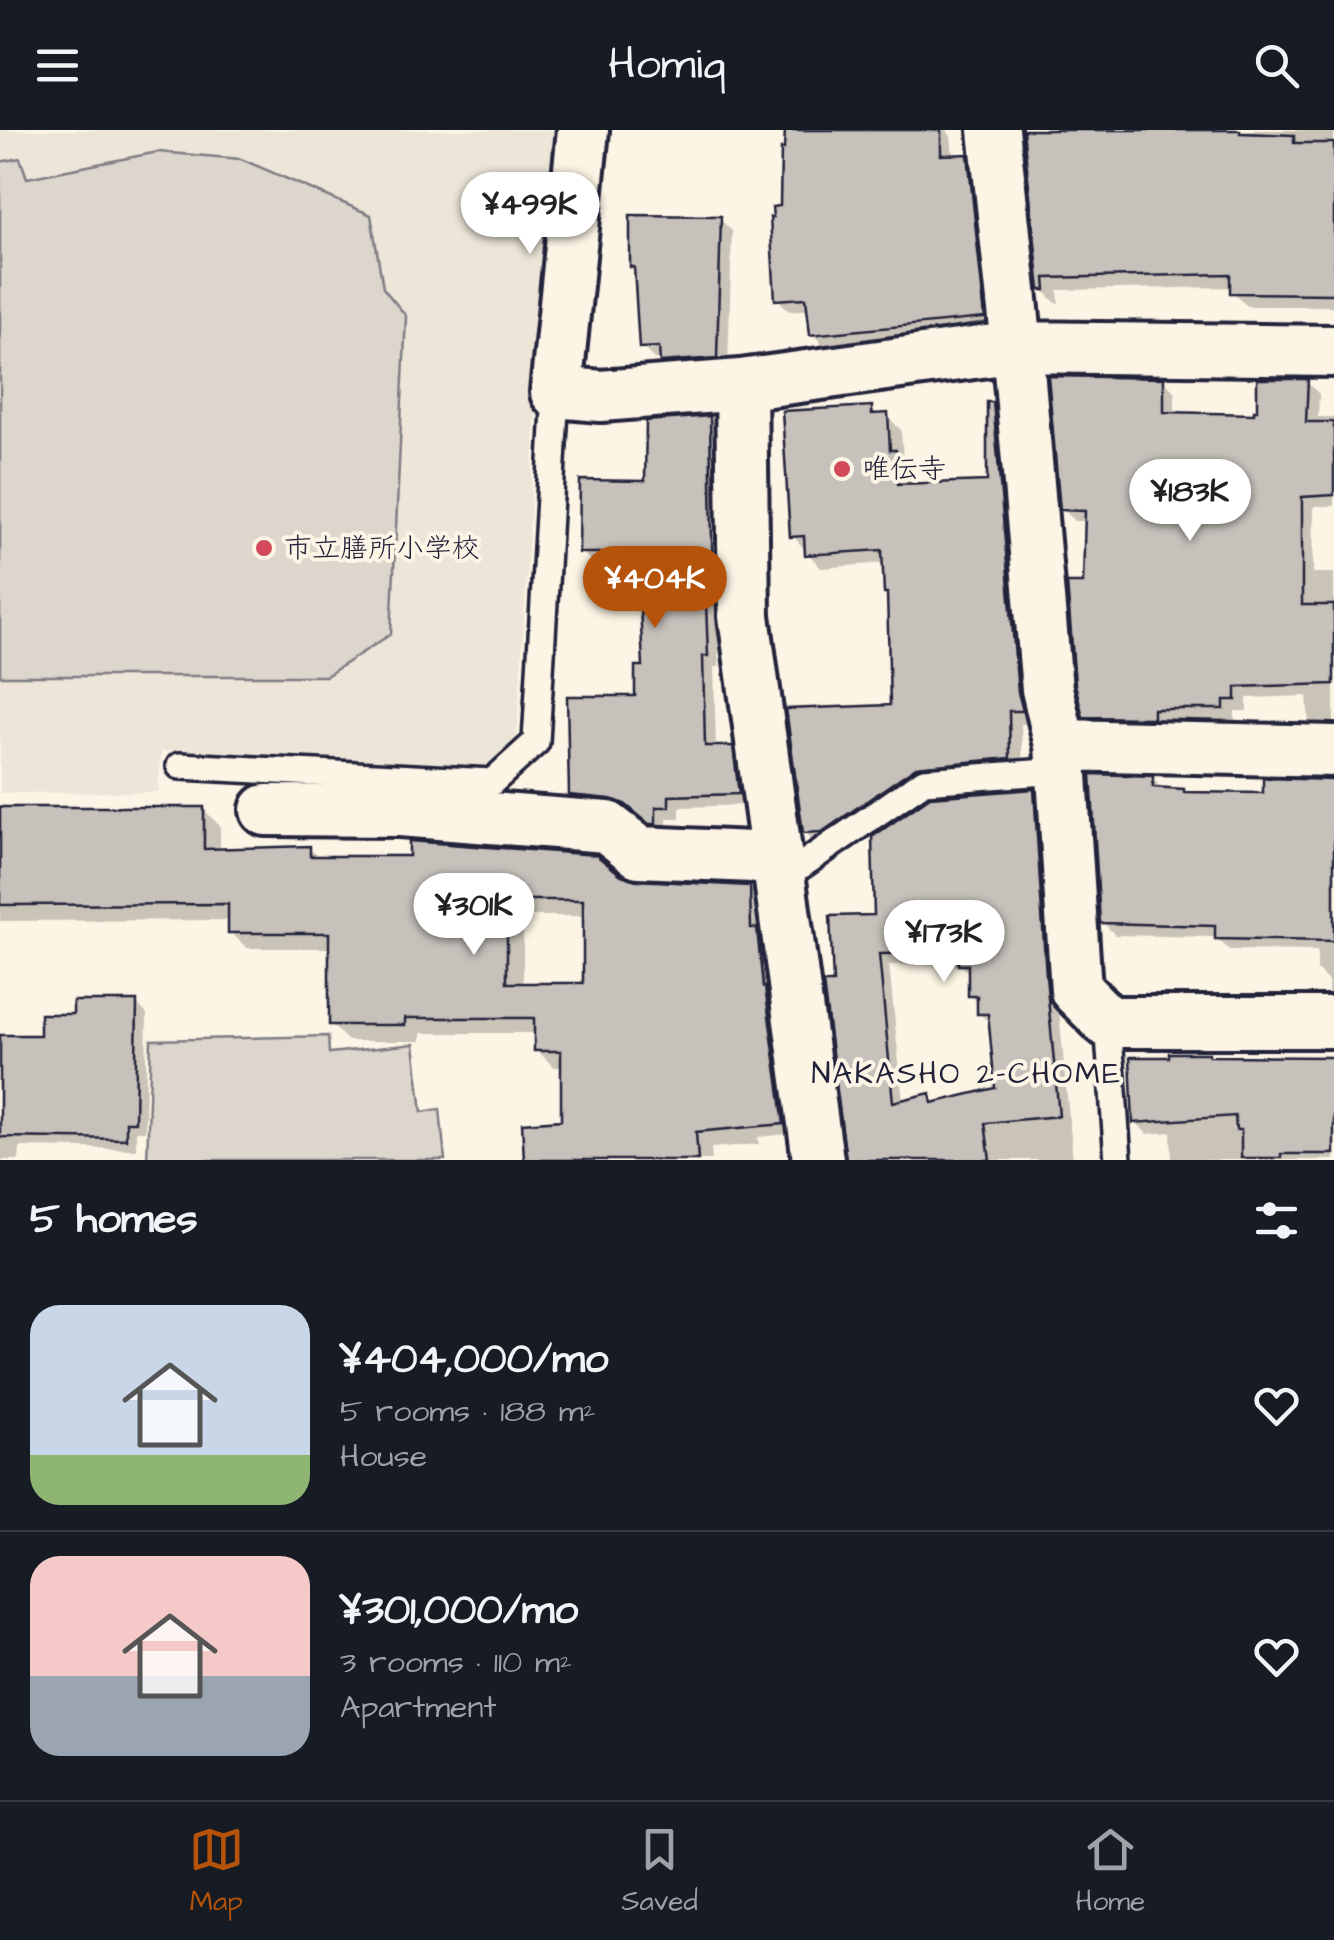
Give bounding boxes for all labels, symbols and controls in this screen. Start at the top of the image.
text: Homiq [608,34,726,96]
icon: menu [30,38,85,93]
icon: search [1249,38,1304,93]
pin: ¥499K [460,172,600,257]
text: ¥499K [483,182,577,227]
place label: 唯伝寺 [862,450,946,489]
marker: 唯伝寺 [831,458,853,480]
pin: ¥183K [1120,459,1260,544]
text: ¥183K [1151,469,1229,514]
place label: 市立膳所小学校 [284,529,480,568]
marker: 市立膳所小学校 [253,537,275,559]
pin: ¥404K [585,546,725,631]
text: ¥404K [605,556,705,601]
pin: ¥301K [404,873,544,958]
text: ¥301K [435,883,513,928]
pin: ¥173K [874,900,1014,985]
text: ¥173K [906,910,982,955]
district label: NAKASHO 2-CHOME [811,1053,1123,1095]
text: 5 homes [30,1191,197,1249]
icon: filters [1249,1193,1304,1248]
text: ¥404,000/mo [340,1331,609,1389]
icon: home [110,1345,230,1465]
icon: heart [1249,1378,1304,1433]
text: 5 rooms · 188 m² [340,1389,596,1434]
text: House [340,1434,427,1479]
text: ¥301,000/mo [340,1582,578,1640]
icon: home [110,1596,230,1716]
icon: heart [1249,1629,1304,1684]
text: 3 rooms · 110 m² [340,1640,572,1685]
text: Apartment [340,1685,496,1730]
tab: Map [189,1822,244,1921]
tab: Saved [622,1822,698,1921]
tab: Home [1075,1822,1145,1921]

